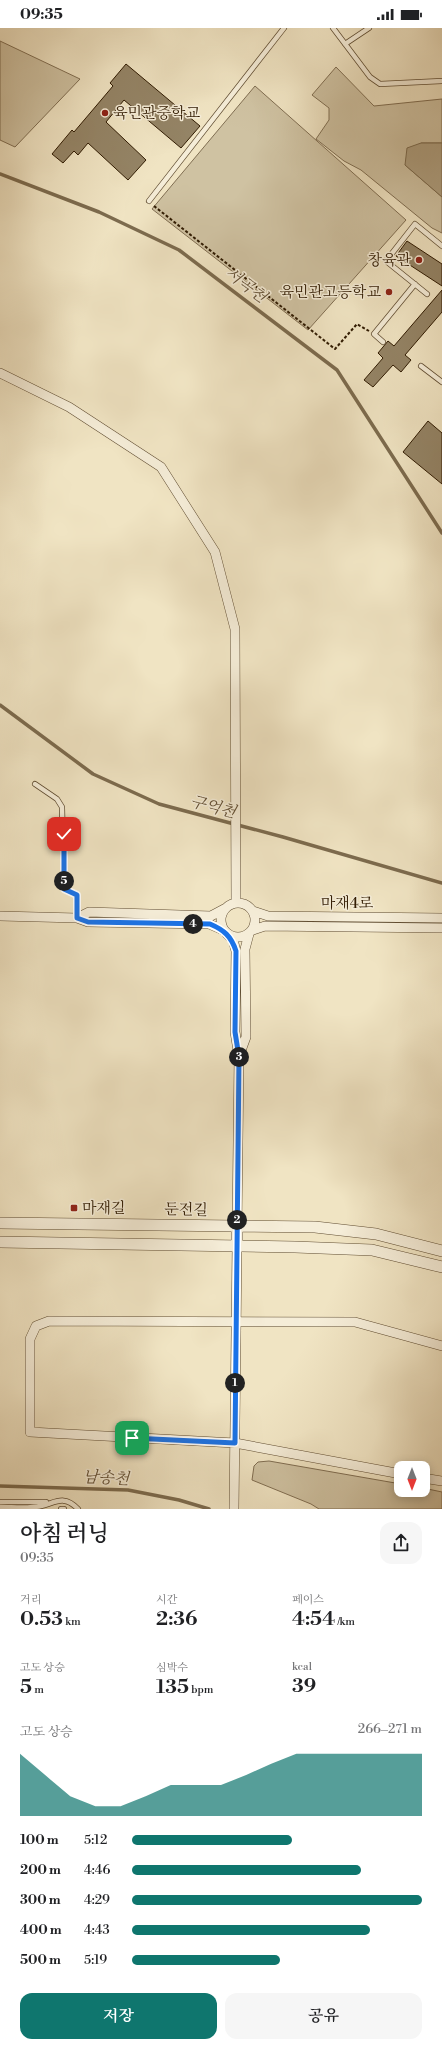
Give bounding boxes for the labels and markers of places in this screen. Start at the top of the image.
place label: 육민관중학교 [113,104,200,123]
marker: 육민관중학교 [100,108,110,118]
place label: 창육관 [368,251,411,270]
marker: 창육관 [414,255,424,265]
place label: 육민관고등학교 [280,283,382,302]
marker: 육민관고등학교 [384,287,394,297]
pin [47,817,81,851]
pin: 5 [54,871,74,891]
pin: 4 [183,914,203,934]
pin: 3 [229,1047,249,1067]
place label: 마재길 [82,1199,125,1218]
marker: 마재길 [69,1203,79,1213]
pin: 2 [227,1210,247,1230]
pin: 1 [225,1373,245,1393]
pin [115,1421,149,1455]

